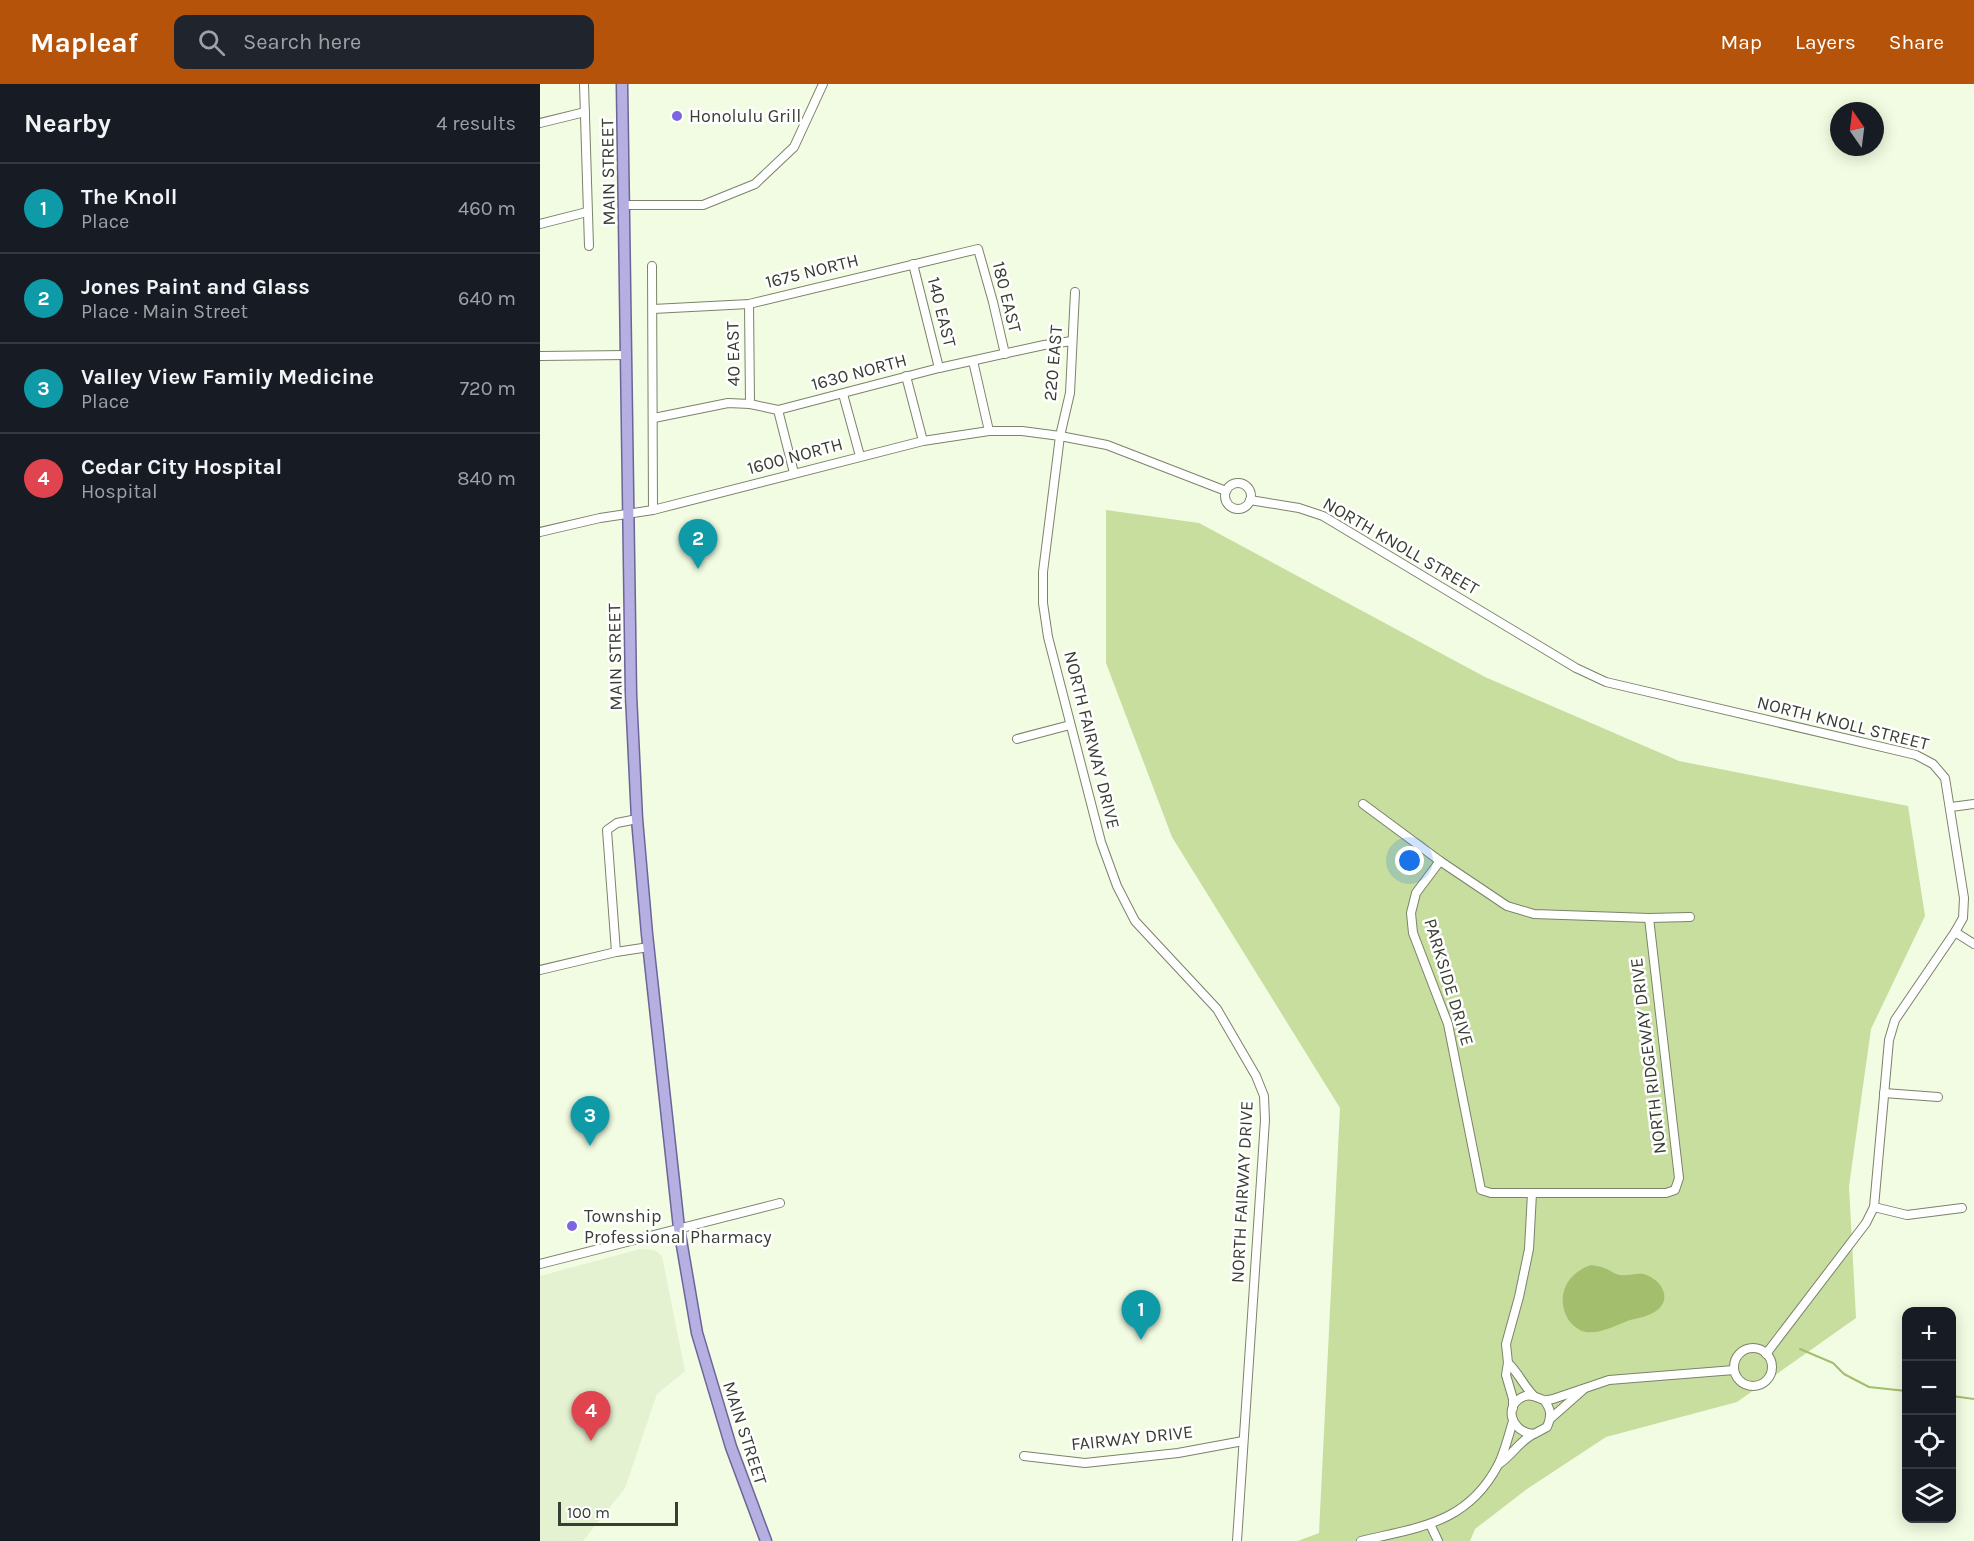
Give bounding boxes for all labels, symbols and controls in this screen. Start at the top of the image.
search box [174,15,594,69]
text: Mapleaf [30,26,138,59]
icon: search [195,26,228,59]
text: Search here [243,29,361,55]
text: Map [1720,30,1762,54]
text: Layers [1795,30,1856,54]
text: Share [1889,30,1944,54]
north arrow [1830,102,1884,156]
place label: Honolulu Grill [689,105,801,127]
text: Nearby [24,108,111,139]
marker: Honolulu Grill [670,109,684,123]
text: 4 results [436,112,516,135]
street label: MAIN STREET [596,118,620,226]
text: The Knoll [81,184,178,210]
text: 1 [40,197,47,220]
text: 460 m [458,197,516,220]
text: Place [81,210,129,233]
street label: 1675 NORTH [763,249,861,293]
street label: 180 EAST [988,259,1026,335]
text: Jones Paint and Glass [81,274,310,300]
street label: 140 EAST [923,275,961,349]
text: 2 [37,287,50,310]
text: 640 m [458,287,516,310]
text: Place · Main Street [81,300,248,323]
street label: 40 EAST [721,321,745,387]
street label: 220 EAST [1039,324,1067,402]
street label: 1630 NORTH [809,349,909,395]
text: Valley View Family Medicine [81,364,374,390]
text: 3 [37,377,50,400]
text: 720 m [460,377,516,400]
text: Place [81,390,129,413]
street label: 1600 NORTH [745,433,845,479]
text: Cedar City Hospital [81,454,282,480]
text: 4 [38,467,49,490]
text: 840 m [457,467,516,490]
text: Hospital [81,480,158,503]
street label: NORTH KNOLL STREET [1319,492,1483,600]
pin: 2 [678,520,718,569]
street label: MAIN STREET [603,603,627,711]
street label: NORTH FAIRWAY DRIVE [1059,649,1125,831]
street label: NORTH KNOLL STREET [1755,691,1931,755]
your location [1395,846,1424,875]
street label: PARKSIDE DRIVE [1419,916,1479,1048]
street label: NORTH RIDGEWAY DRIVE [1625,957,1671,1155]
pin: 3 [571,1096,610,1146]
street label: NORTH FAIRWAY DRIVE [1226,1100,1258,1284]
place label: Township Professional Pharmacy [584,1205,772,1248]
marker: Township Professional Pharmacy [565,1219,579,1233]
pin: 1 [1122,1290,1160,1340]
map controls [1902,1307,1956,1523]
button: + [1902,1307,1956,1361]
button: − [1902,1361,1956,1415]
street label: MAIN STREET [718,1379,772,1487]
pin: 4 [572,1392,610,1441]
button: locate [1902,1415,1956,1469]
street label: FAIRWAY DRIVE [1070,1421,1194,1455]
button: layers [1902,1469,1956,1523]
scale bar [558,1499,678,1526]
text: 100 m [567,1503,610,1522]

